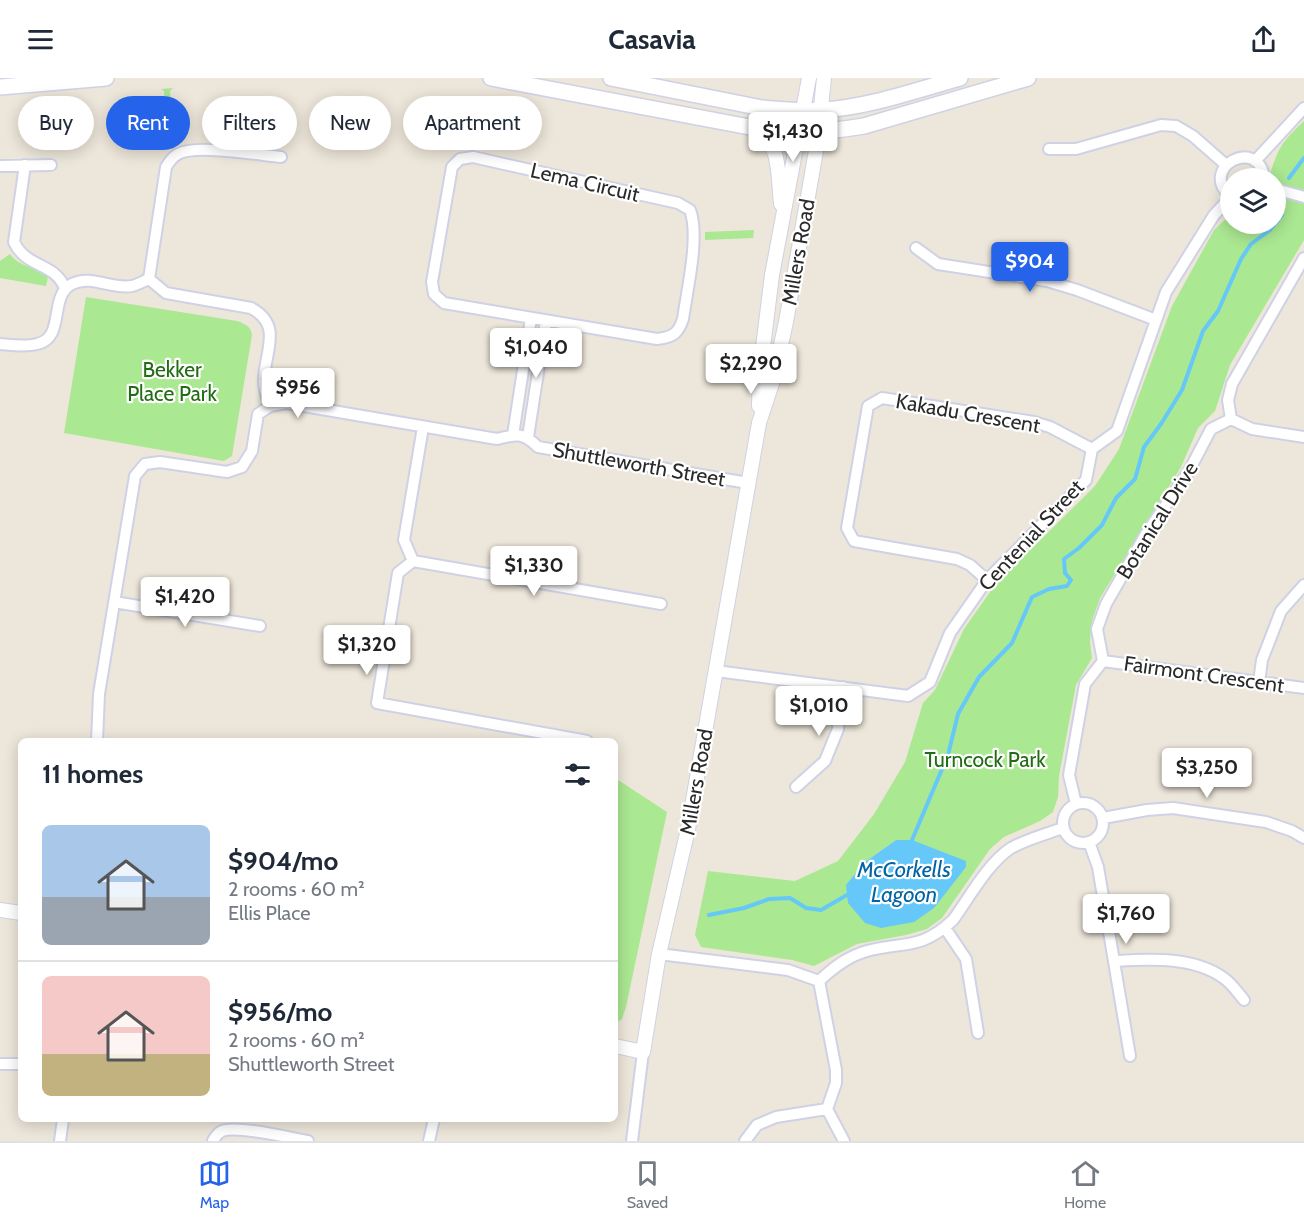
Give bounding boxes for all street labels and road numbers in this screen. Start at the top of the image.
street label: Lema Circuit [528,157,642,207]
street label: Millers Road [776,197,820,307]
street label: Kakadu Crescent [894,388,1042,438]
street label: Shuttleworth Street [551,437,727,491]
street label: Botanical Drive [1111,456,1203,583]
street label: Centenial Street [973,474,1089,596]
street label: Fairmont Crescent [1122,650,1286,698]
street label: Millers Road [674,727,718,837]

